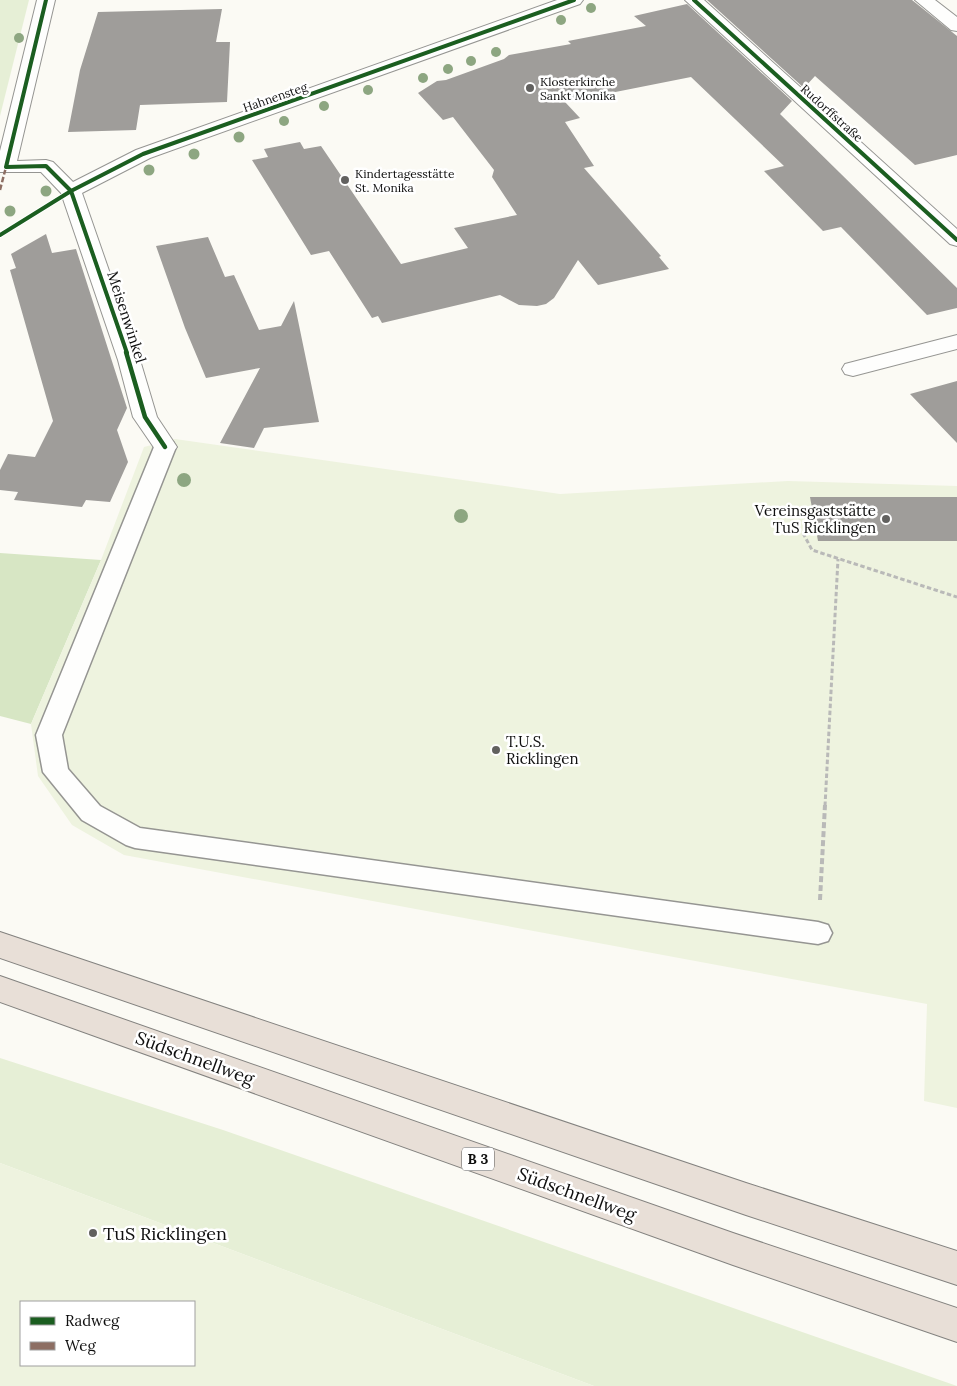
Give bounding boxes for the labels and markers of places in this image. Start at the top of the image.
place label: Klosterkirche Sankt Monika [540,74,616,103]
marker: Klosterkirche Sankt Monika [524,82,536,94]
place label: Kindertagesstätte St. Monika [355,166,455,195]
marker: Kindertagesstätte St. Monika [339,174,351,186]
place label: Vereinsgaststätte TuS Ricklingen [754,501,876,537]
marker: Vereinsgaststätte TuS Ricklingen [880,513,892,525]
place label: T.U.S. Ricklingen [506,732,579,768]
marker: T.U.S. Ricklingen [490,744,502,756]
place label: TuS Ricklingen [103,1222,227,1245]
marker: TuS Ricklingen [87,1227,99,1239]

